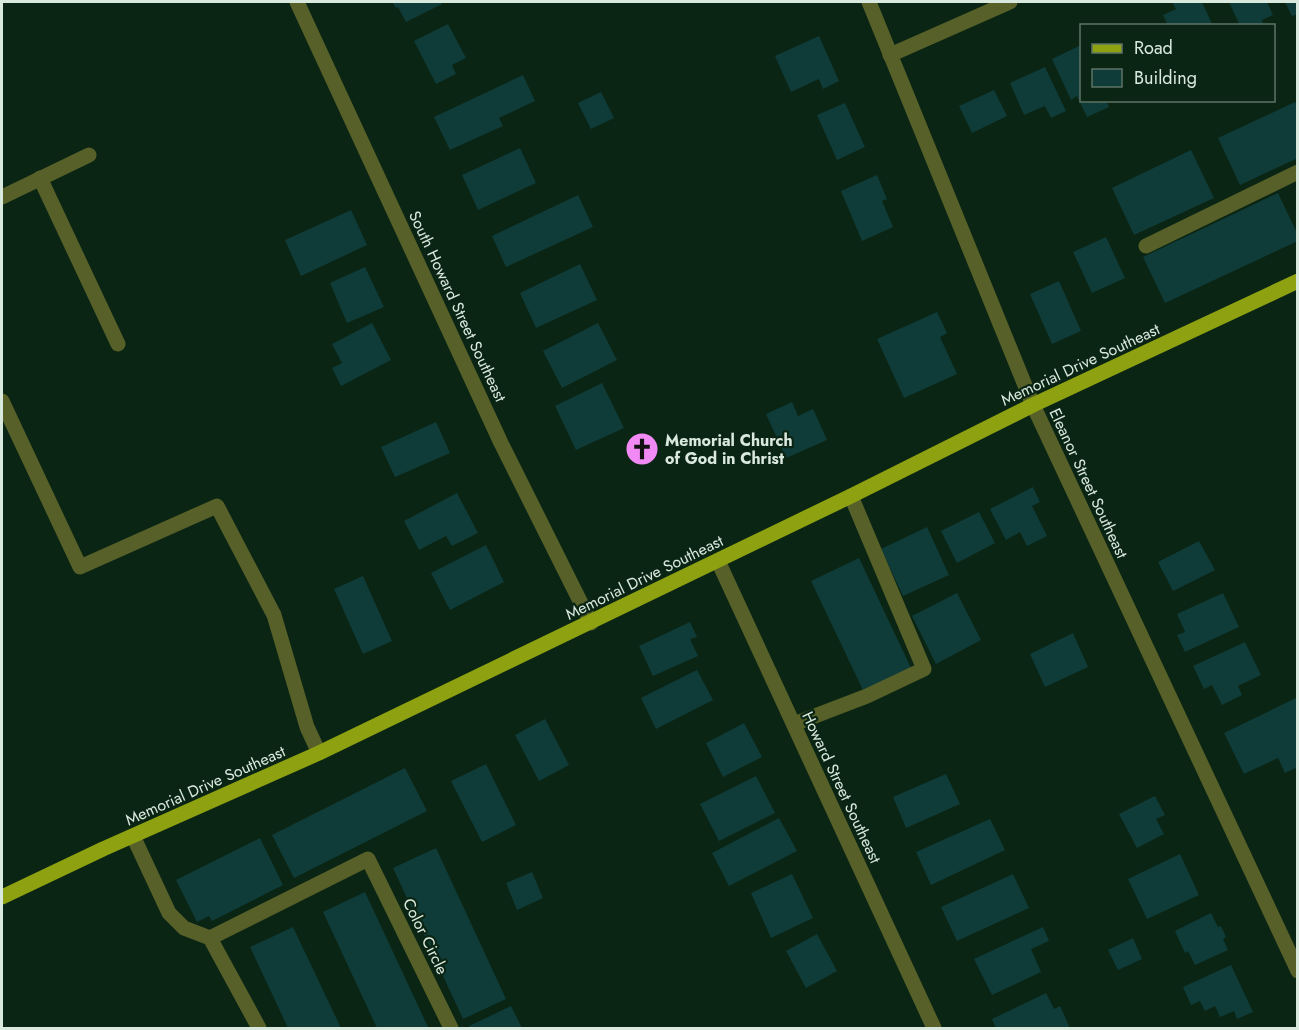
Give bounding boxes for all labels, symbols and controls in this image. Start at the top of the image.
legend [1080,24,1275,102]
text: Road [1134,35,1173,61]
text: Building [1134,65,1197,91]
street label: South Howard Street Southeast [403,207,512,406]
street label: Memorial Drive Southeast [997,317,1164,411]
street label: Eleanor Street Southeast [1044,404,1134,562]
place label: Memorial Church of God in Christ [665,429,793,470]
church icon: Memorial Church of God in Christ [624,431,660,467]
street label: Memorial Drive Southeast [561,529,727,626]
street label: Howard Street Southeast [796,707,887,867]
street label: Memorial Drive Southeast [122,740,289,831]
street label: Color Circle [397,894,454,978]

